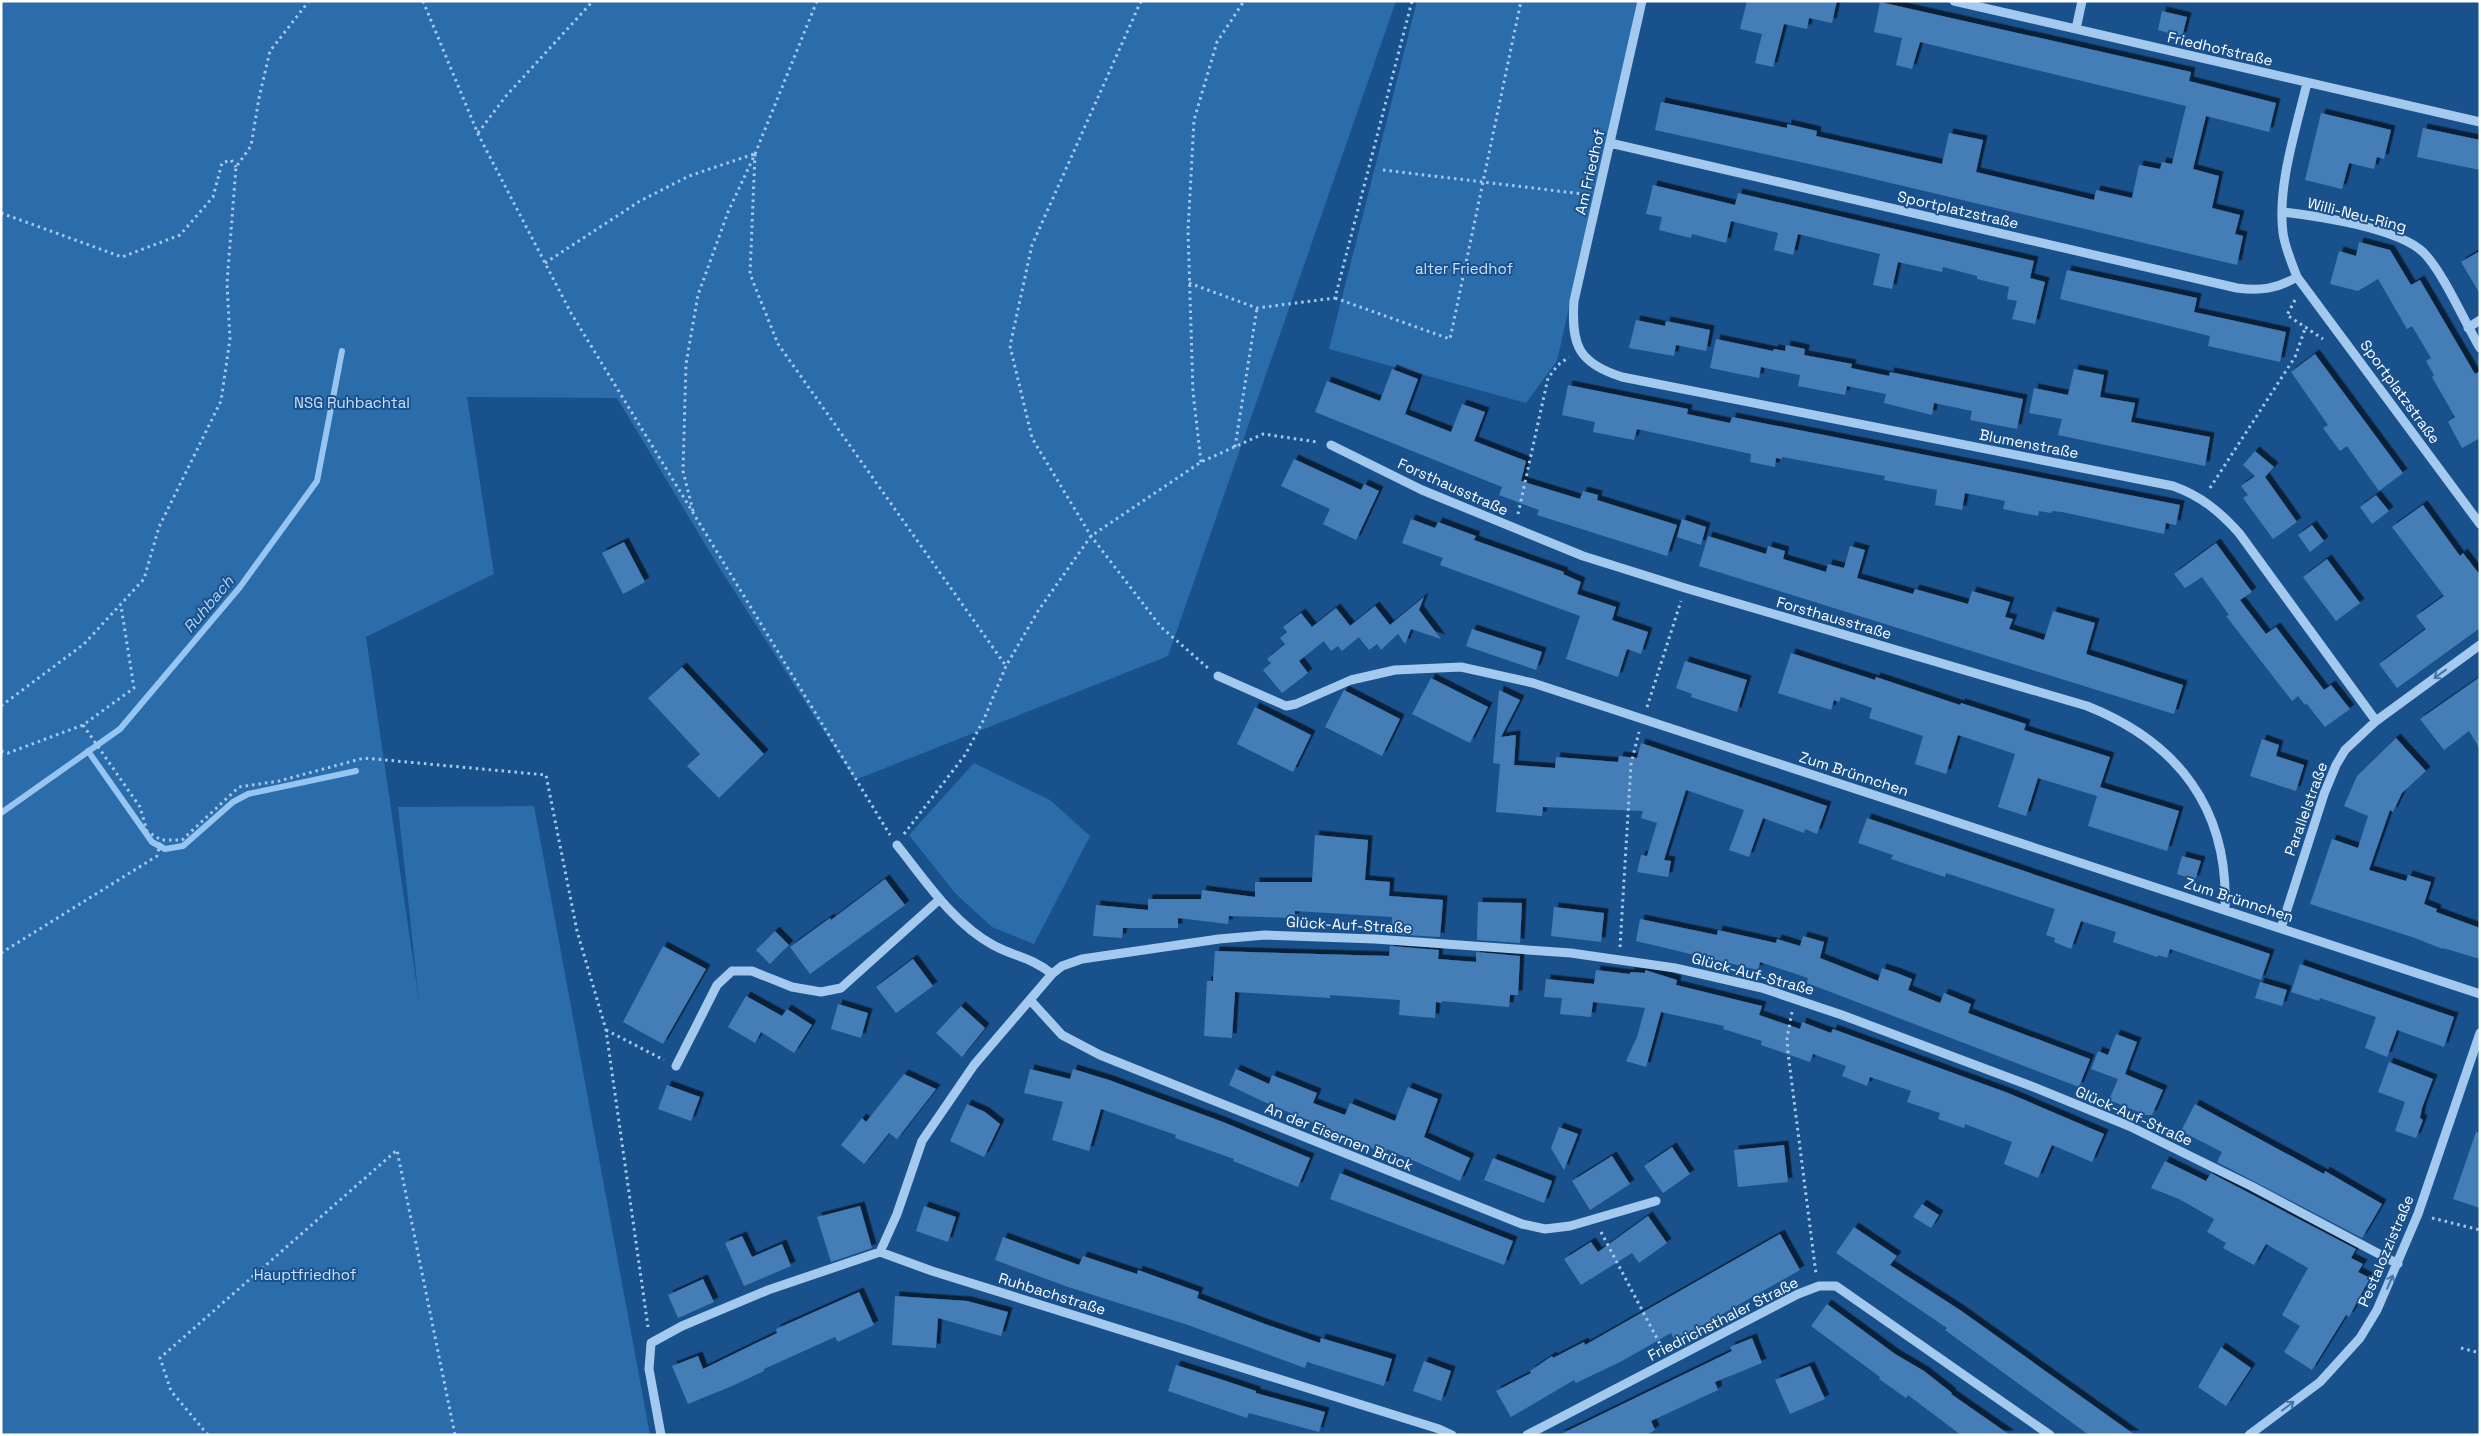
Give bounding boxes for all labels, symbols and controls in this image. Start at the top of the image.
street label: Friedhofstraße [2166,27,2275,70]
street label: Am Friedhof [1570,127,1609,216]
street label: Sportplatzstraße [1896,186,2021,233]
street label: Willi-Neu-Ring [2306,193,2409,236]
park label: alter Friedhof [1415,259,1513,278]
street label: Sportplatzstraße [2356,336,2445,447]
park label: NSG Ruhbachtal [294,393,410,412]
street label: Blumenstraße [1978,425,2080,462]
street label: Forsthausstraße [1395,454,1512,519]
water label: Ruhbach [178,570,239,637]
street label: Forsthausstraße [1774,592,1894,643]
one-way arrow [2434,668,2448,679]
street label: Zum Brünnchen [1797,747,1911,800]
street label: Parallelstraße [2280,759,2331,858]
street label: Zum Brünnchen [2182,873,2296,926]
street label: Glück-Auf-Straße [1286,912,1413,937]
street label: Glück-Auf-Straße [1690,948,1817,999]
street label: Glück-Auf-Straße [2073,1081,2196,1150]
street label: An der Eisernen Brück [1262,1098,1416,1175]
street label: Pestalozzistraße [2353,1192,2418,1310]
park label: Hauptfriedhof [254,1265,357,1284]
street label: Ruhbachstraße [996,1268,1108,1319]
street label: Friedrichsthaler Straße [1644,1272,1801,1365]
one-way arrow [2386,1275,2396,1290]
one-way arrow [2281,1400,2294,1411]

